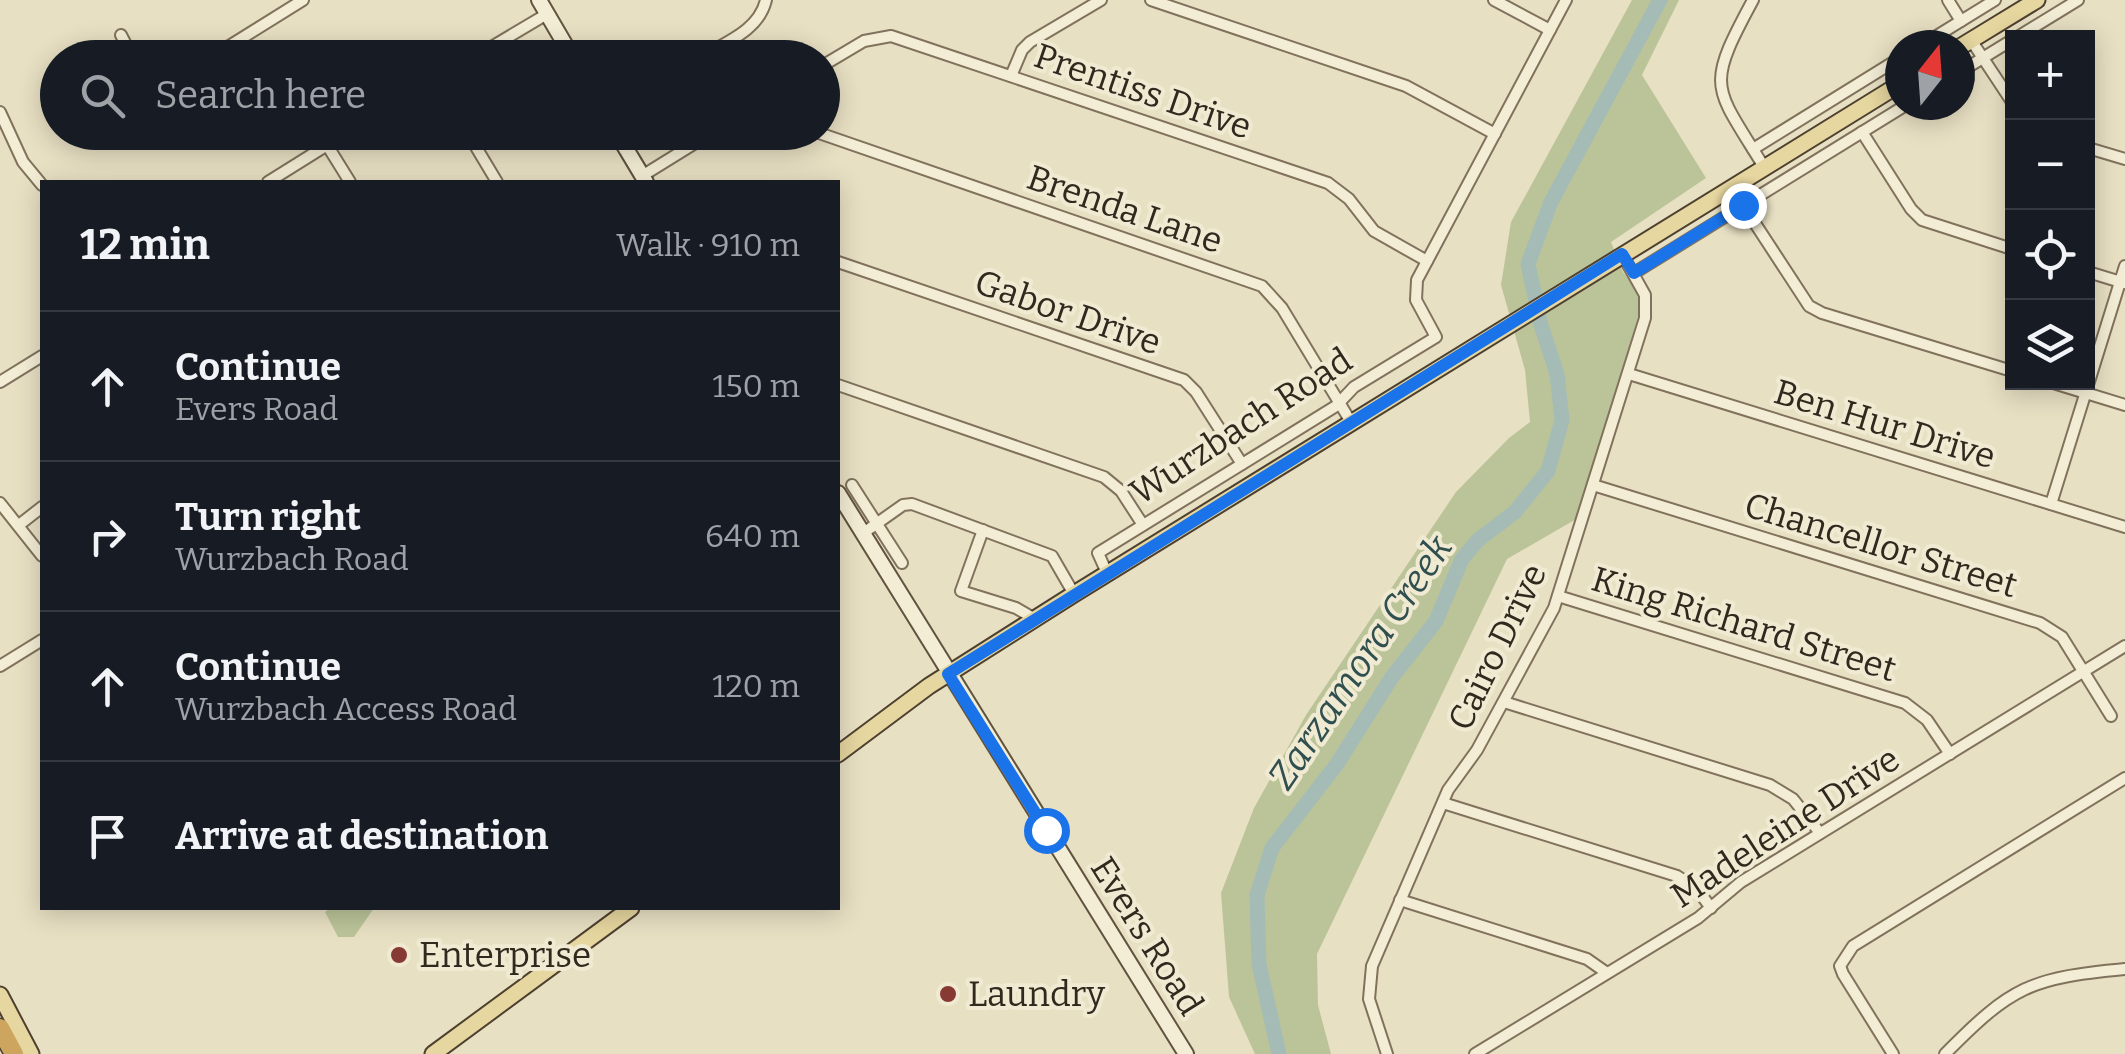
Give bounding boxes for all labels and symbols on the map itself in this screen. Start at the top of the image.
north arrow [1885,30,1975,120]
street label: Prentiss Drive [1029,34,1257,148]
street label: Brenda Lane [1022,156,1228,262]
route end [1721,183,1767,229]
street label: Gabor Drive [970,261,1166,363]
street label: Wurzbach Road [1122,339,1360,513]
street label: Ben Hur Drive [1769,370,2001,478]
street label: Chancellor Street [1740,484,2023,606]
water label: Zarzamora Creek [1258,526,1462,798]
street label: Cairo Drive [1439,557,1555,737]
street label: King Richard Street [1587,558,1901,690]
street label: Madeleine Drive [1663,738,1907,916]
route start [1024,808,1070,854]
street label: Evers Road [1082,849,1212,1023]
place label: Enterprise [419,934,591,976]
marker: Enterprise [388,944,410,966]
place label: Laundry [968,973,1106,1015]
marker: Laundry [937,983,959,1005]

